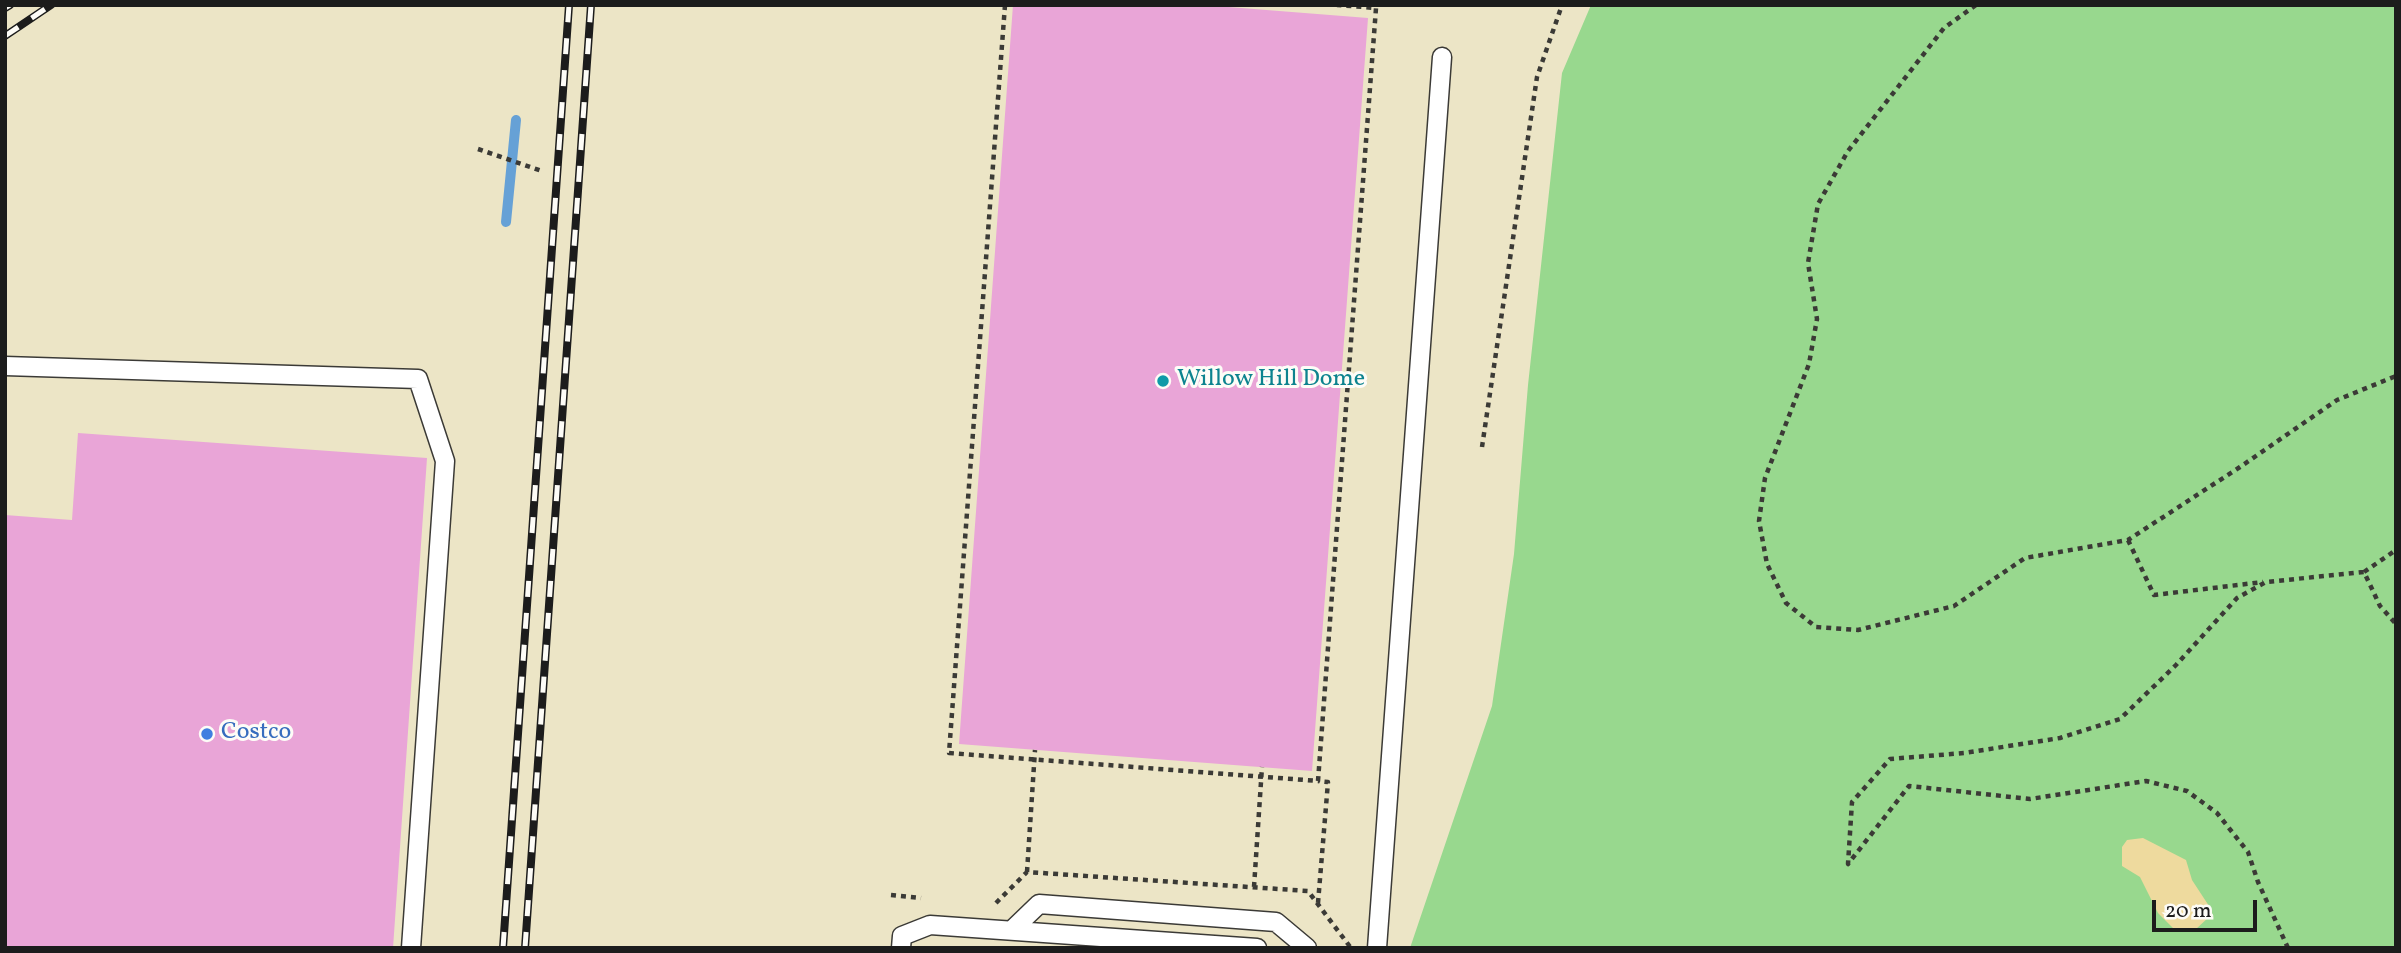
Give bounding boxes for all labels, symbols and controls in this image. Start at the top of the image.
place label: Willow Hill Dome [1177,367,1365,395]
marker: Willow Hill Dome [1155,373,1171,389]
place label: Costco [221,720,291,748]
marker: Costco [199,726,215,742]
scale bar [2156,886,2261,930]
text: 20 m [2165,897,2211,926]

